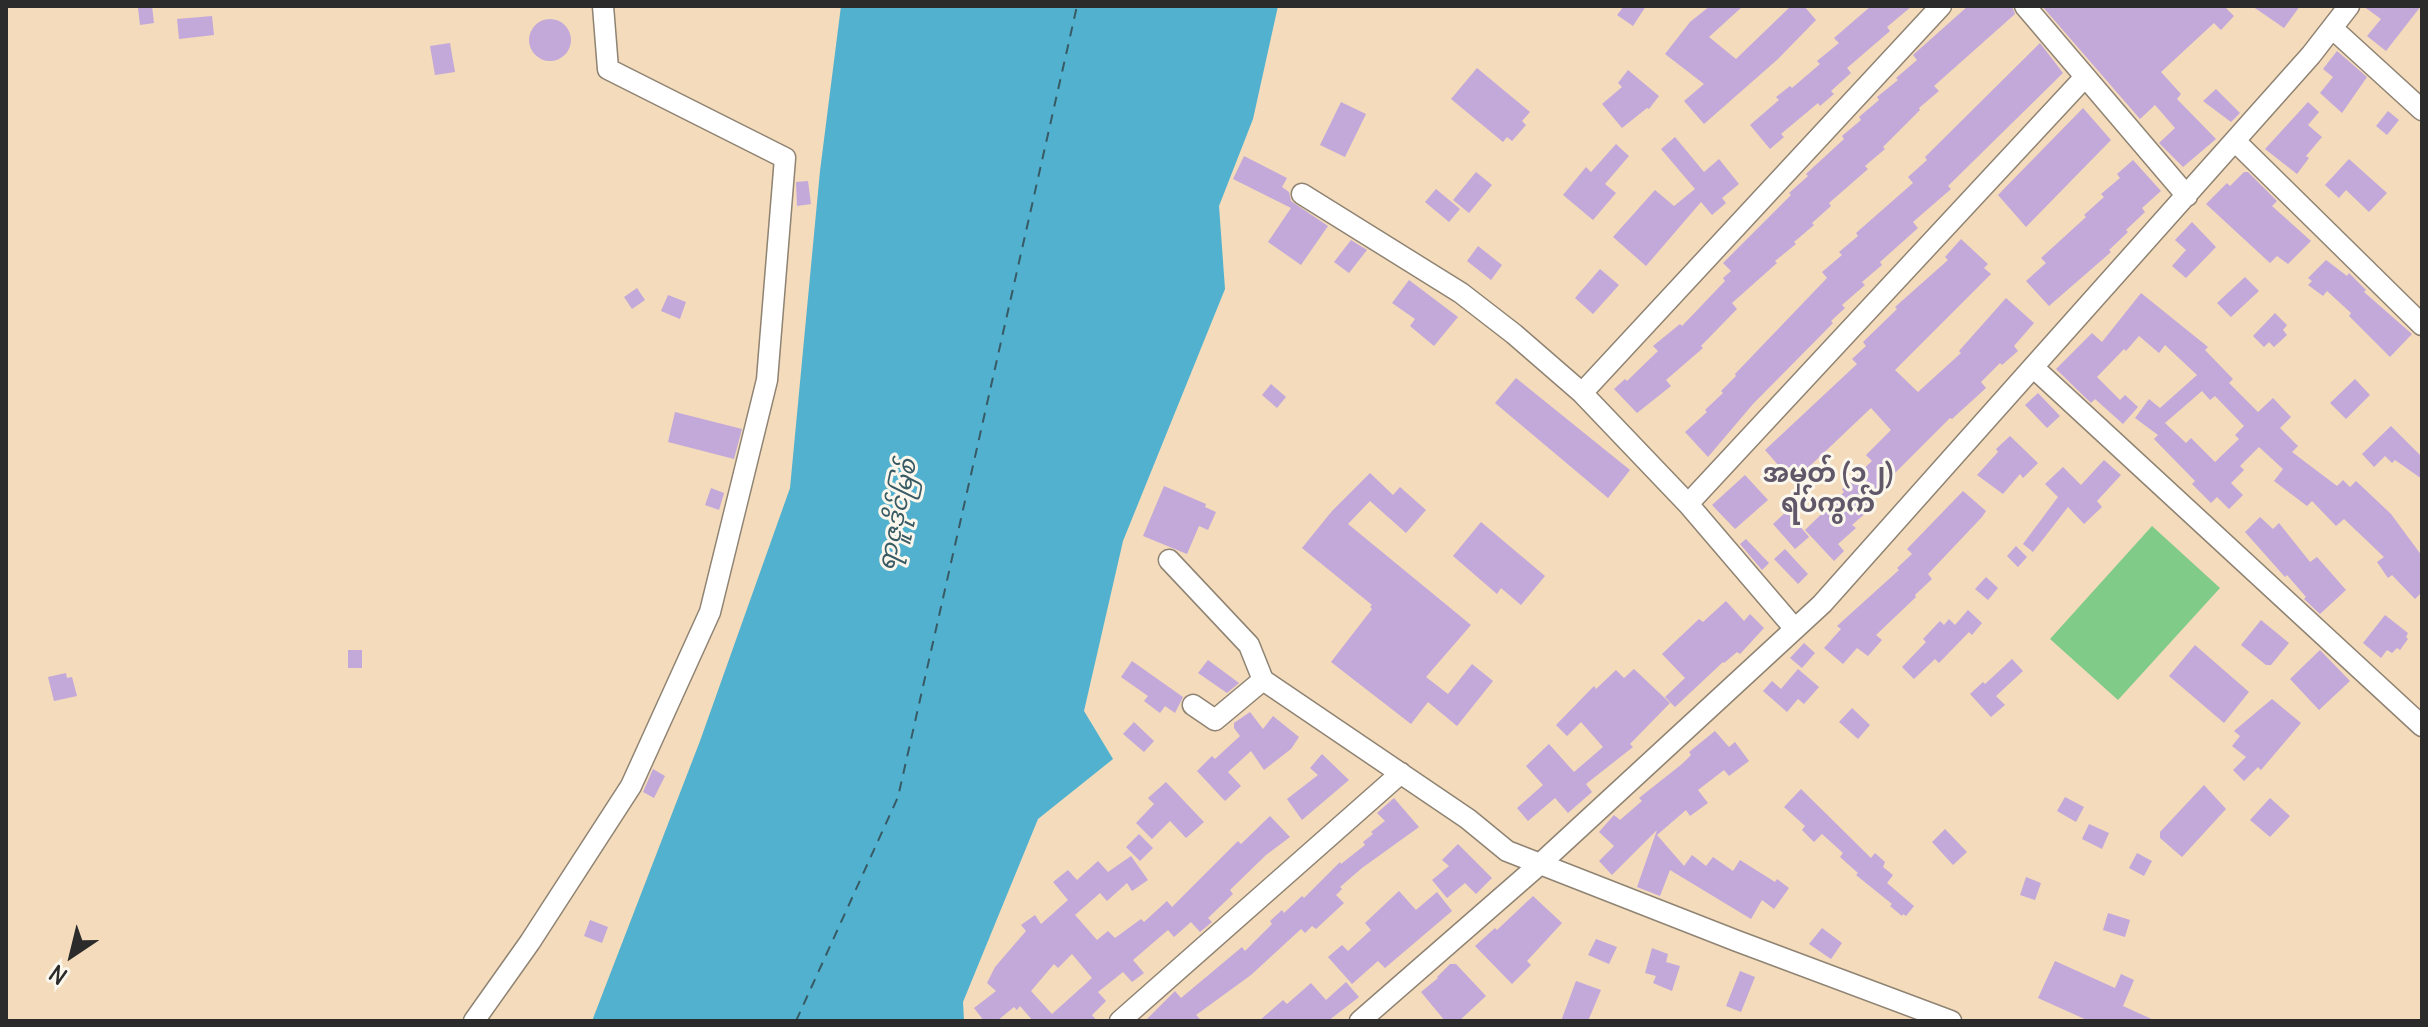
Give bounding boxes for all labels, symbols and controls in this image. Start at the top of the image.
water label: ရာဇူဒိုင်မြစ် [872,457,924,573]
district label: အမှတ် (၁၂) ရပ်ကွက် [1763,459,1893,520]
north arrow [32,915,112,995]
text: N [44,959,72,990]

